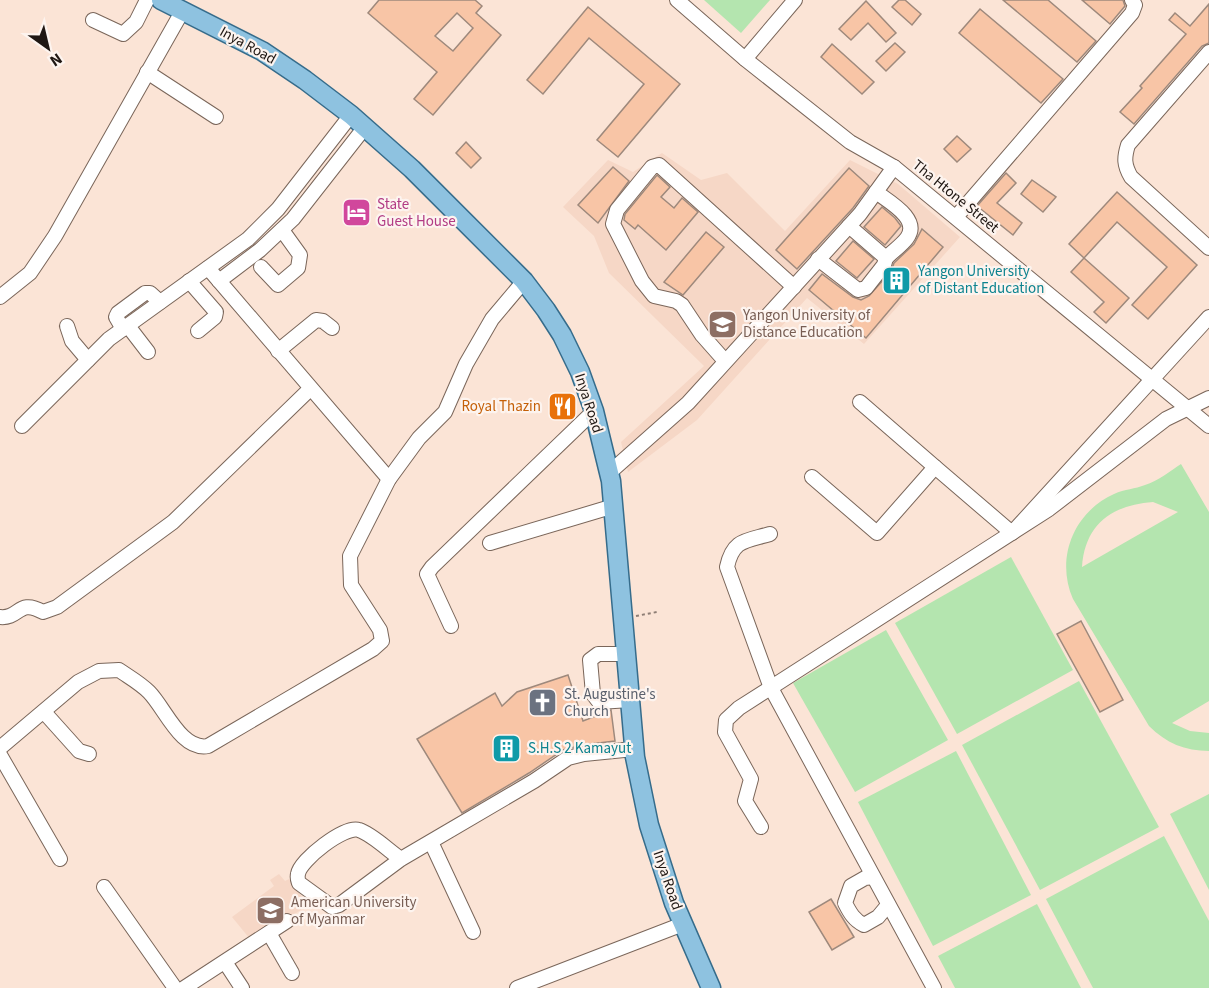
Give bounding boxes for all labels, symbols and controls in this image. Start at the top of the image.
north arrow [18,18,78,78]
street label: Inya Road [216,21,280,70]
text: N [45,48,66,72]
street label: Tha Htone Street [908,155,1003,238]
place label: State Guest House [377,194,456,232]
hotel icon: State Guest House [340,197,372,229]
place label: Yangon University of Distant Education [917,261,1044,299]
building icon: Yangon University of Distant Education [881,264,913,296]
place label: Yangon University of Distance Education [742,305,871,343]
school or university icon: Yangon University of Distance Education [706,308,738,340]
street label: Inya Road [569,371,608,436]
restaurant icon: Royal Thazin [546,390,578,422]
place label: Royal Thazin [461,396,541,417]
place label: St. Augustine's Church [564,684,656,722]
church icon: St. Augustine's Church [527,687,559,719]
building icon: S.H.S 2 Kamayut [491,732,523,764]
place label: S.H.S 2 Kamayut [528,738,631,759]
street label: Inya Road [648,848,687,913]
place label: American University of Myanmar [291,892,417,930]
school or university icon: American University of Myanmar [254,895,286,927]

